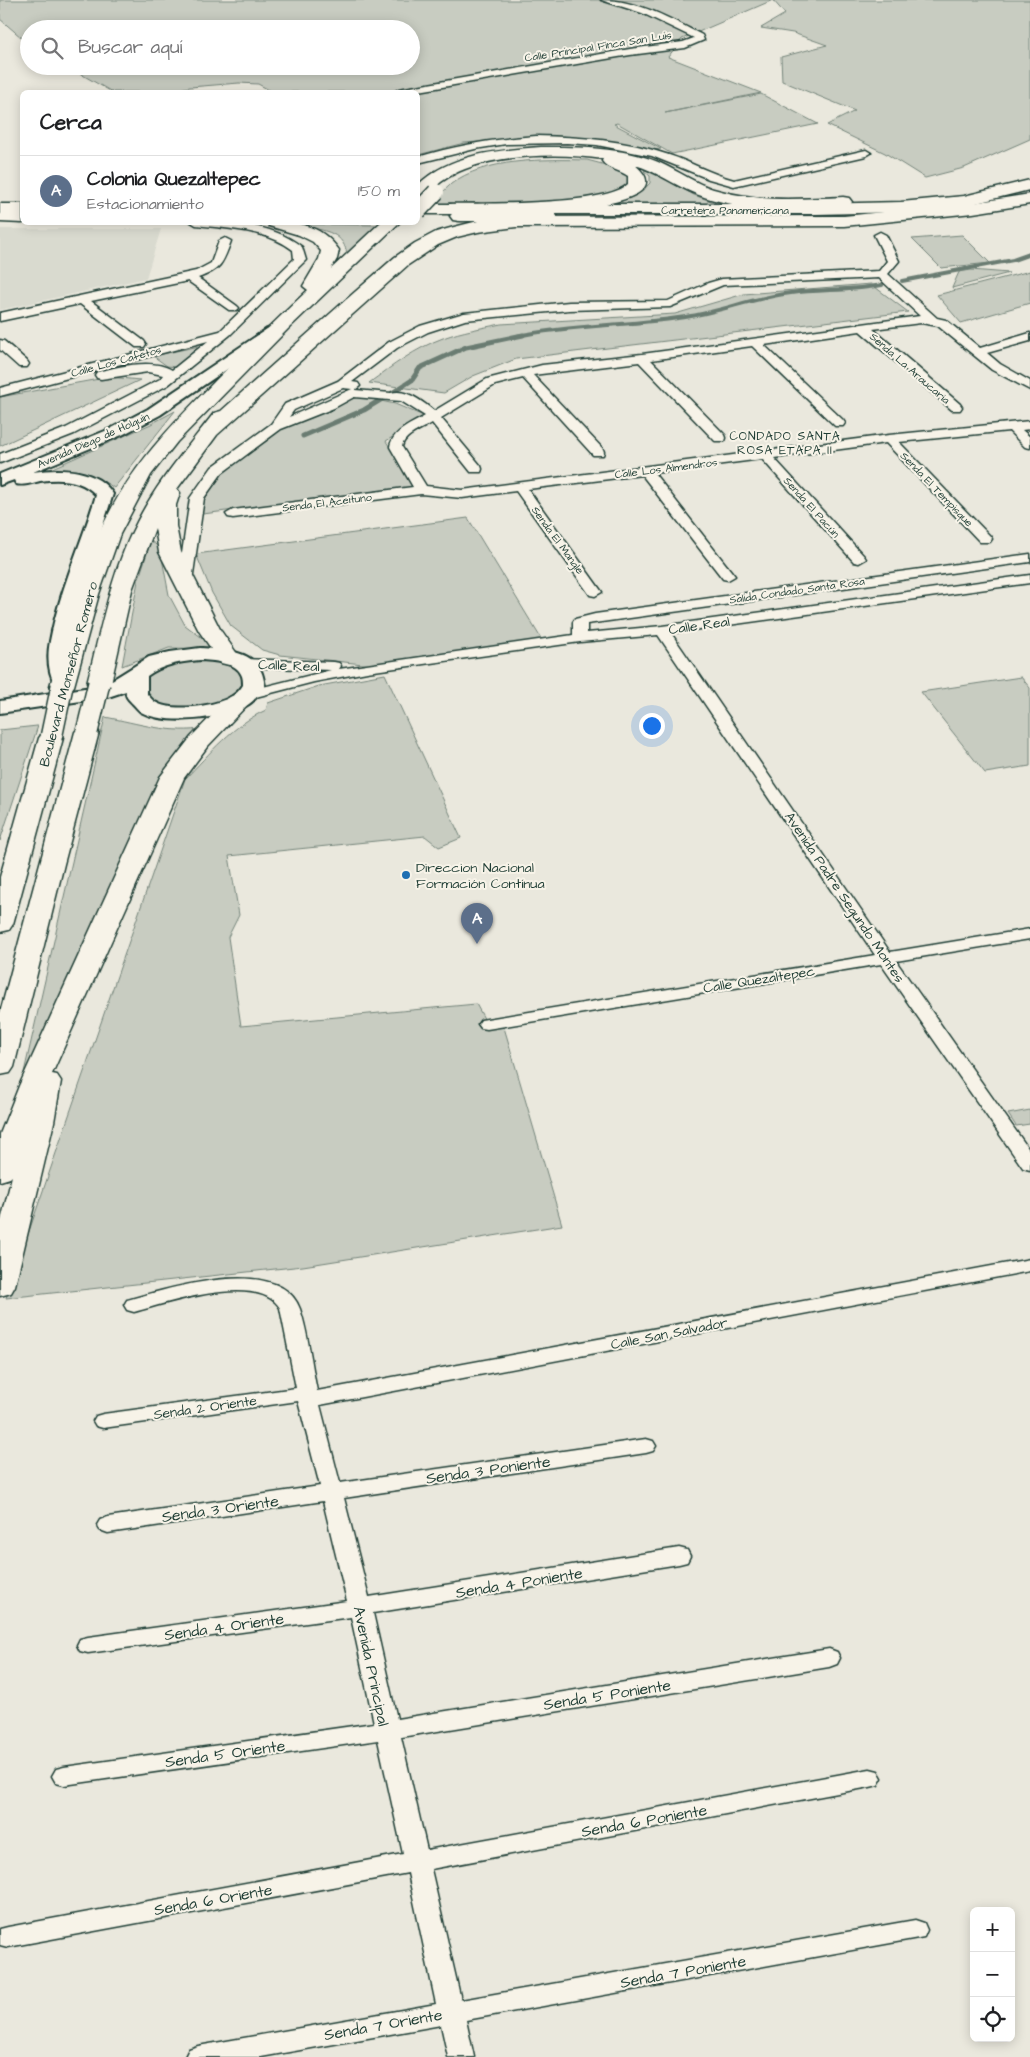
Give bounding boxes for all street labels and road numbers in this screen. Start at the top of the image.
street label: Calle Principal Finca San Luis [523,27,673,66]
street label: Carretera Panamericana [661,203,789,218]
street label: Senda La Araucaria [866,329,953,408]
street label: Calle Los Cafetos [69,342,163,381]
street label: Avenida Diego de Holguín [35,409,153,473]
street label: Senda El Tempisque [897,449,976,530]
street label: Calle Los Almendros [614,455,719,482]
street label: Senda El Pacún [780,474,843,542]
street label: Senda El Aceituno [281,489,374,515]
street label: Senda El Mangle [527,503,587,578]
street label: Salida Condado Santa Rosa [728,574,866,607]
street label: Boulevard Monseñor Romero [35,579,103,769]
street label: Calle Real [667,612,731,640]
street label: Calle Real [258,655,320,677]
street label: Avenida Padre Segundo Montes [779,808,909,987]
street label: Calle Quezaltepec [702,961,817,999]
street label: Calle San Salvador [609,1313,730,1355]
street label: Senda 2 Oriente [152,1391,259,1425]
street label: Senda 3 Poniente [424,1450,552,1490]
street label: Senda 3 Oriente [160,1490,280,1528]
street label: Senda 4 Poniente [454,1562,585,1604]
street label: Avenida Principal [348,1604,394,1728]
street label: Senda 4 Oriente [163,1608,286,1646]
street label: Senda 5 Poniente [542,1674,673,1716]
street label: Senda 5 Oriente [164,1735,287,1773]
street label: Senda 6 Poniente [579,1799,709,1843]
street label: Senda 6 Oriente [152,1879,274,1921]
street label: Senda 7 Poniente [619,1950,748,1994]
street label: Senda 7 Oriente [322,2004,444,2046]

